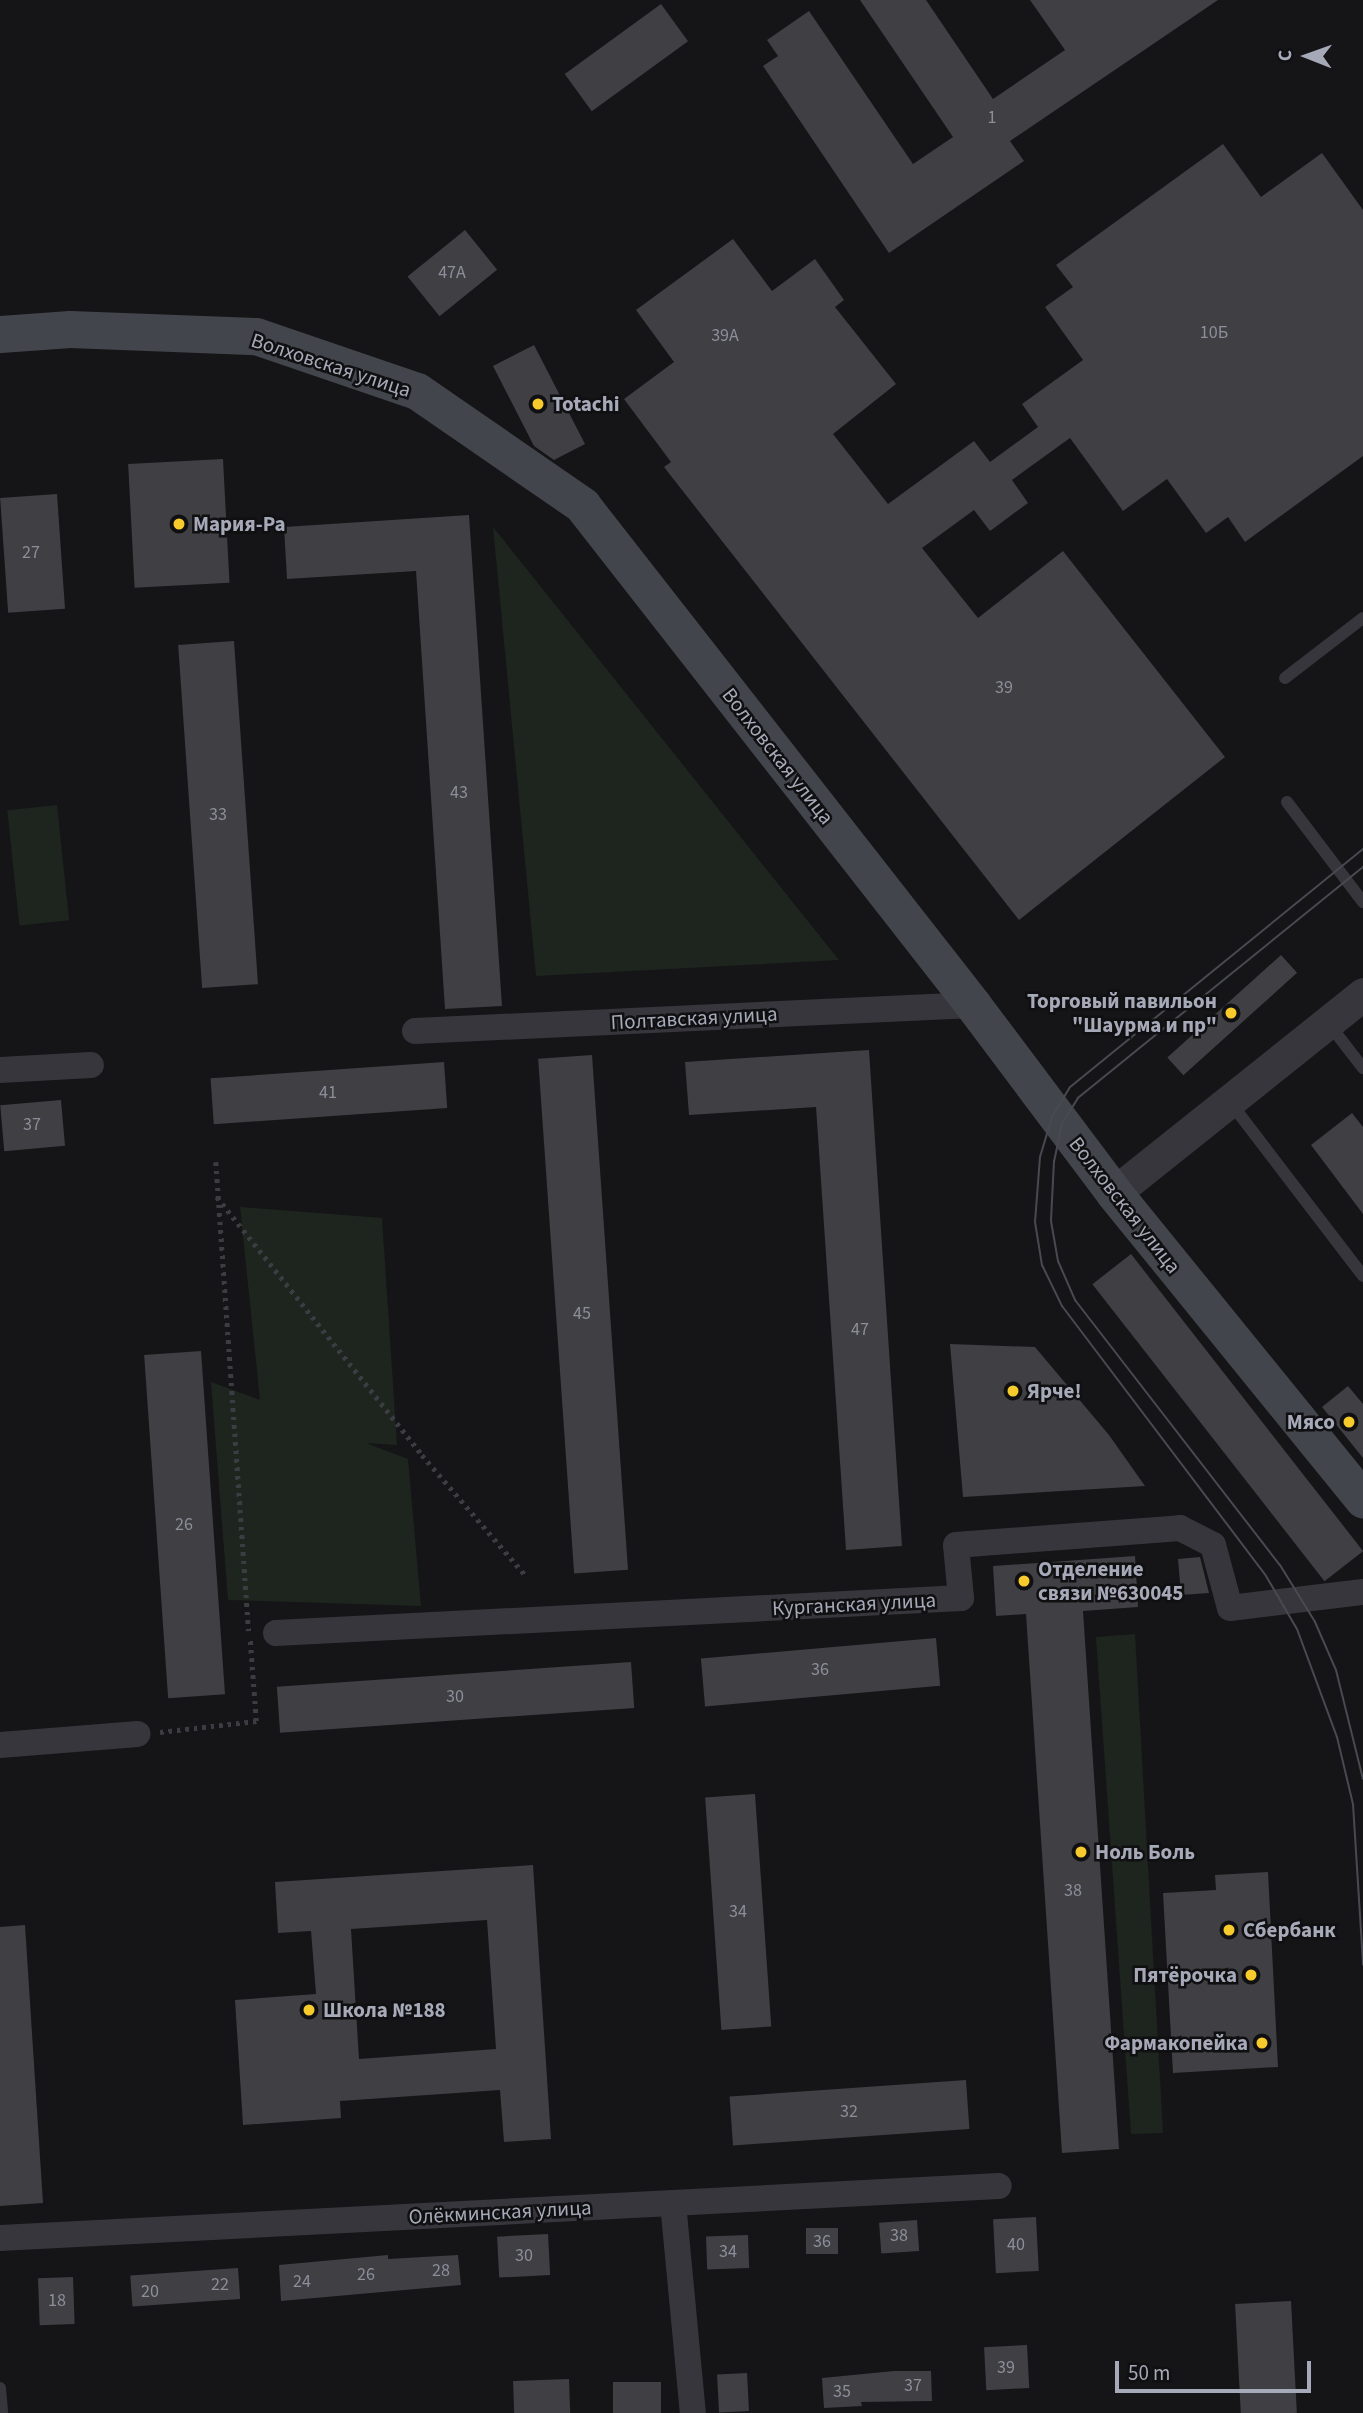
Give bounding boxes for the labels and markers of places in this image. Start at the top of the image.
place label: Totachi [552,391,619,417]
marker: Totachi [530,396,546,412]
place label: Мария-Ра [193,511,286,537]
marker: Мария-Ра [171,516,187,532]
place label: Торговый павильон "Шаурма и пр" [1027,988,1217,1038]
marker: Торговый павильон "Шаурма и пр" [1223,1005,1239,1021]
place label: Ярче! [1027,1378,1082,1404]
marker: Ярче! [1005,1383,1021,1399]
place label: Мясо [1287,1409,1335,1435]
marker: Мясо [1341,1414,1357,1430]
place label: Отделение связи №630045 [1038,1556,1183,1606]
marker: Отделение связи №630045 [1016,1573,1032,1589]
place label: Ноль Боль [1095,1839,1195,1865]
marker: Ноль Боль [1073,1844,1089,1860]
place label: Сбербанк [1243,1917,1336,1943]
marker: Сбербанк [1221,1922,1237,1938]
place label: Пятёрочка [1133,1962,1237,1988]
marker: Пятёрочка [1243,1967,1259,1983]
place label: Школа №188 [323,1997,446,2023]
marker: Школа №188 [301,2002,317,2018]
place label: Фармакопейка [1104,2030,1248,2056]
marker: Фармакопейка [1254,2035,1270,2051]

